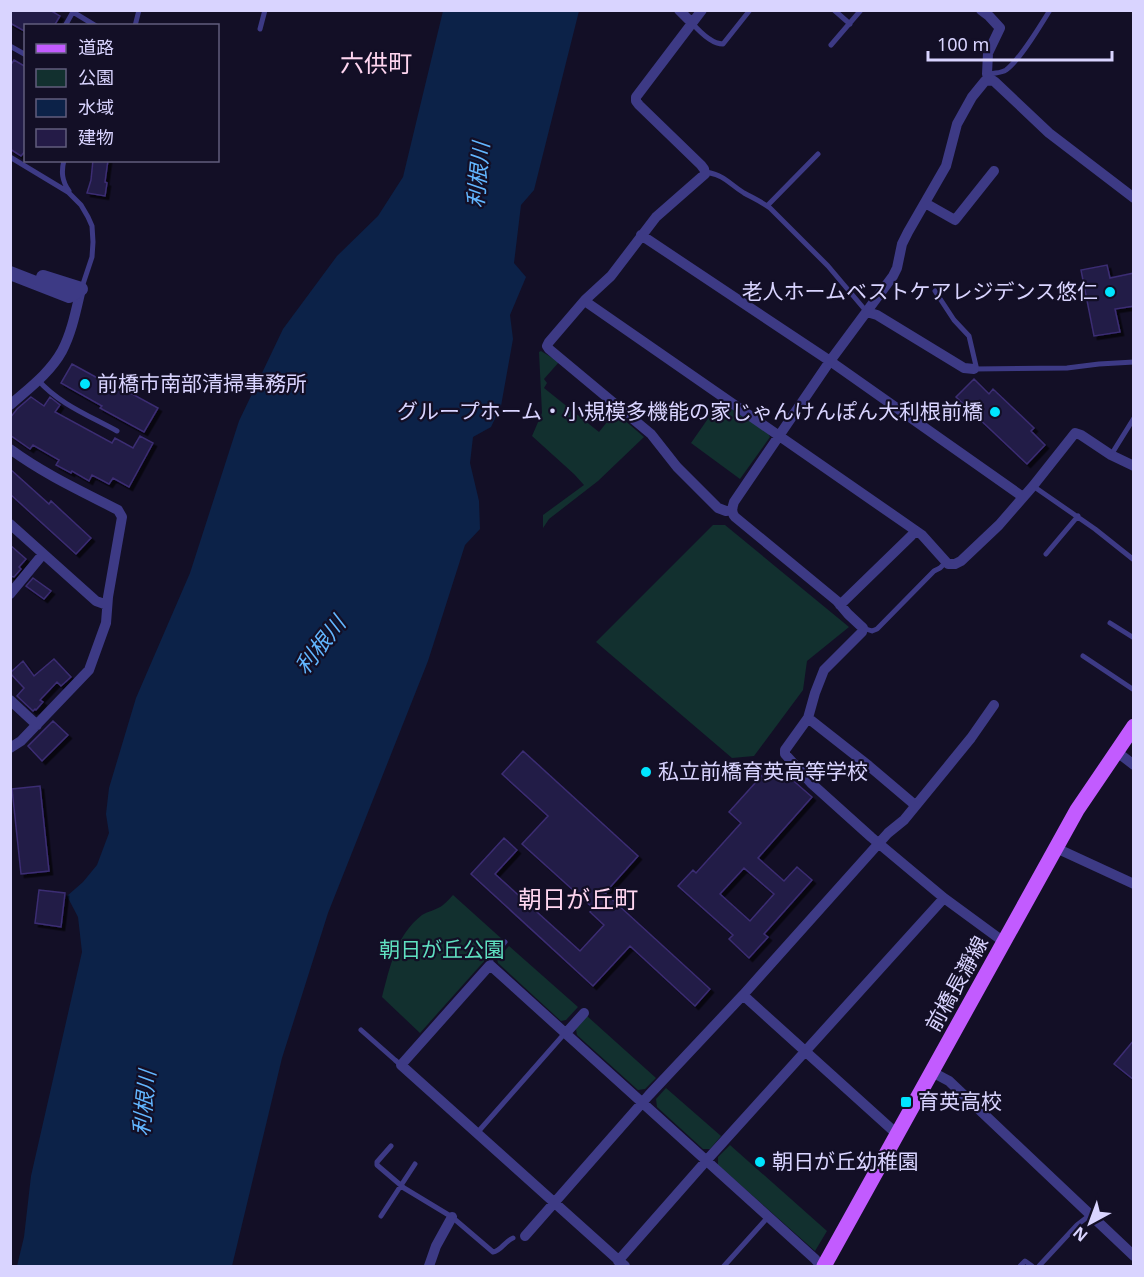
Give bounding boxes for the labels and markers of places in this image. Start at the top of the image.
place label: 老人ホームベストケアレジデンス悠仁 [742,277,1098,305]
marker: 老人ホームベストケアレジデンス悠仁 [1103,285,1117,299]
place label: 前橋市南部清掃事務所 [97,369,307,397]
marker: 前橋市南部清掃事務所 [78,377,92,391]
place label: グループホーム・小規模多機能の家じゃんけんぽん大利根前橋 [397,397,983,425]
marker: グループホーム・小規模多機能の家じゃんけんぽん大利根前橋 [988,405,1002,419]
place label: 私立前橋育英高等学校 [658,757,868,785]
marker: 私立前橋育英高等学校 [639,765,653,779]
place label: 育英高校 [918,1087,1002,1115]
marker: 育英高校 [899,1095,913,1109]
place label: 朝日が丘幼稚園 [772,1147,919,1175]
marker: 朝日が丘幼稚園 [753,1155,767,1169]

